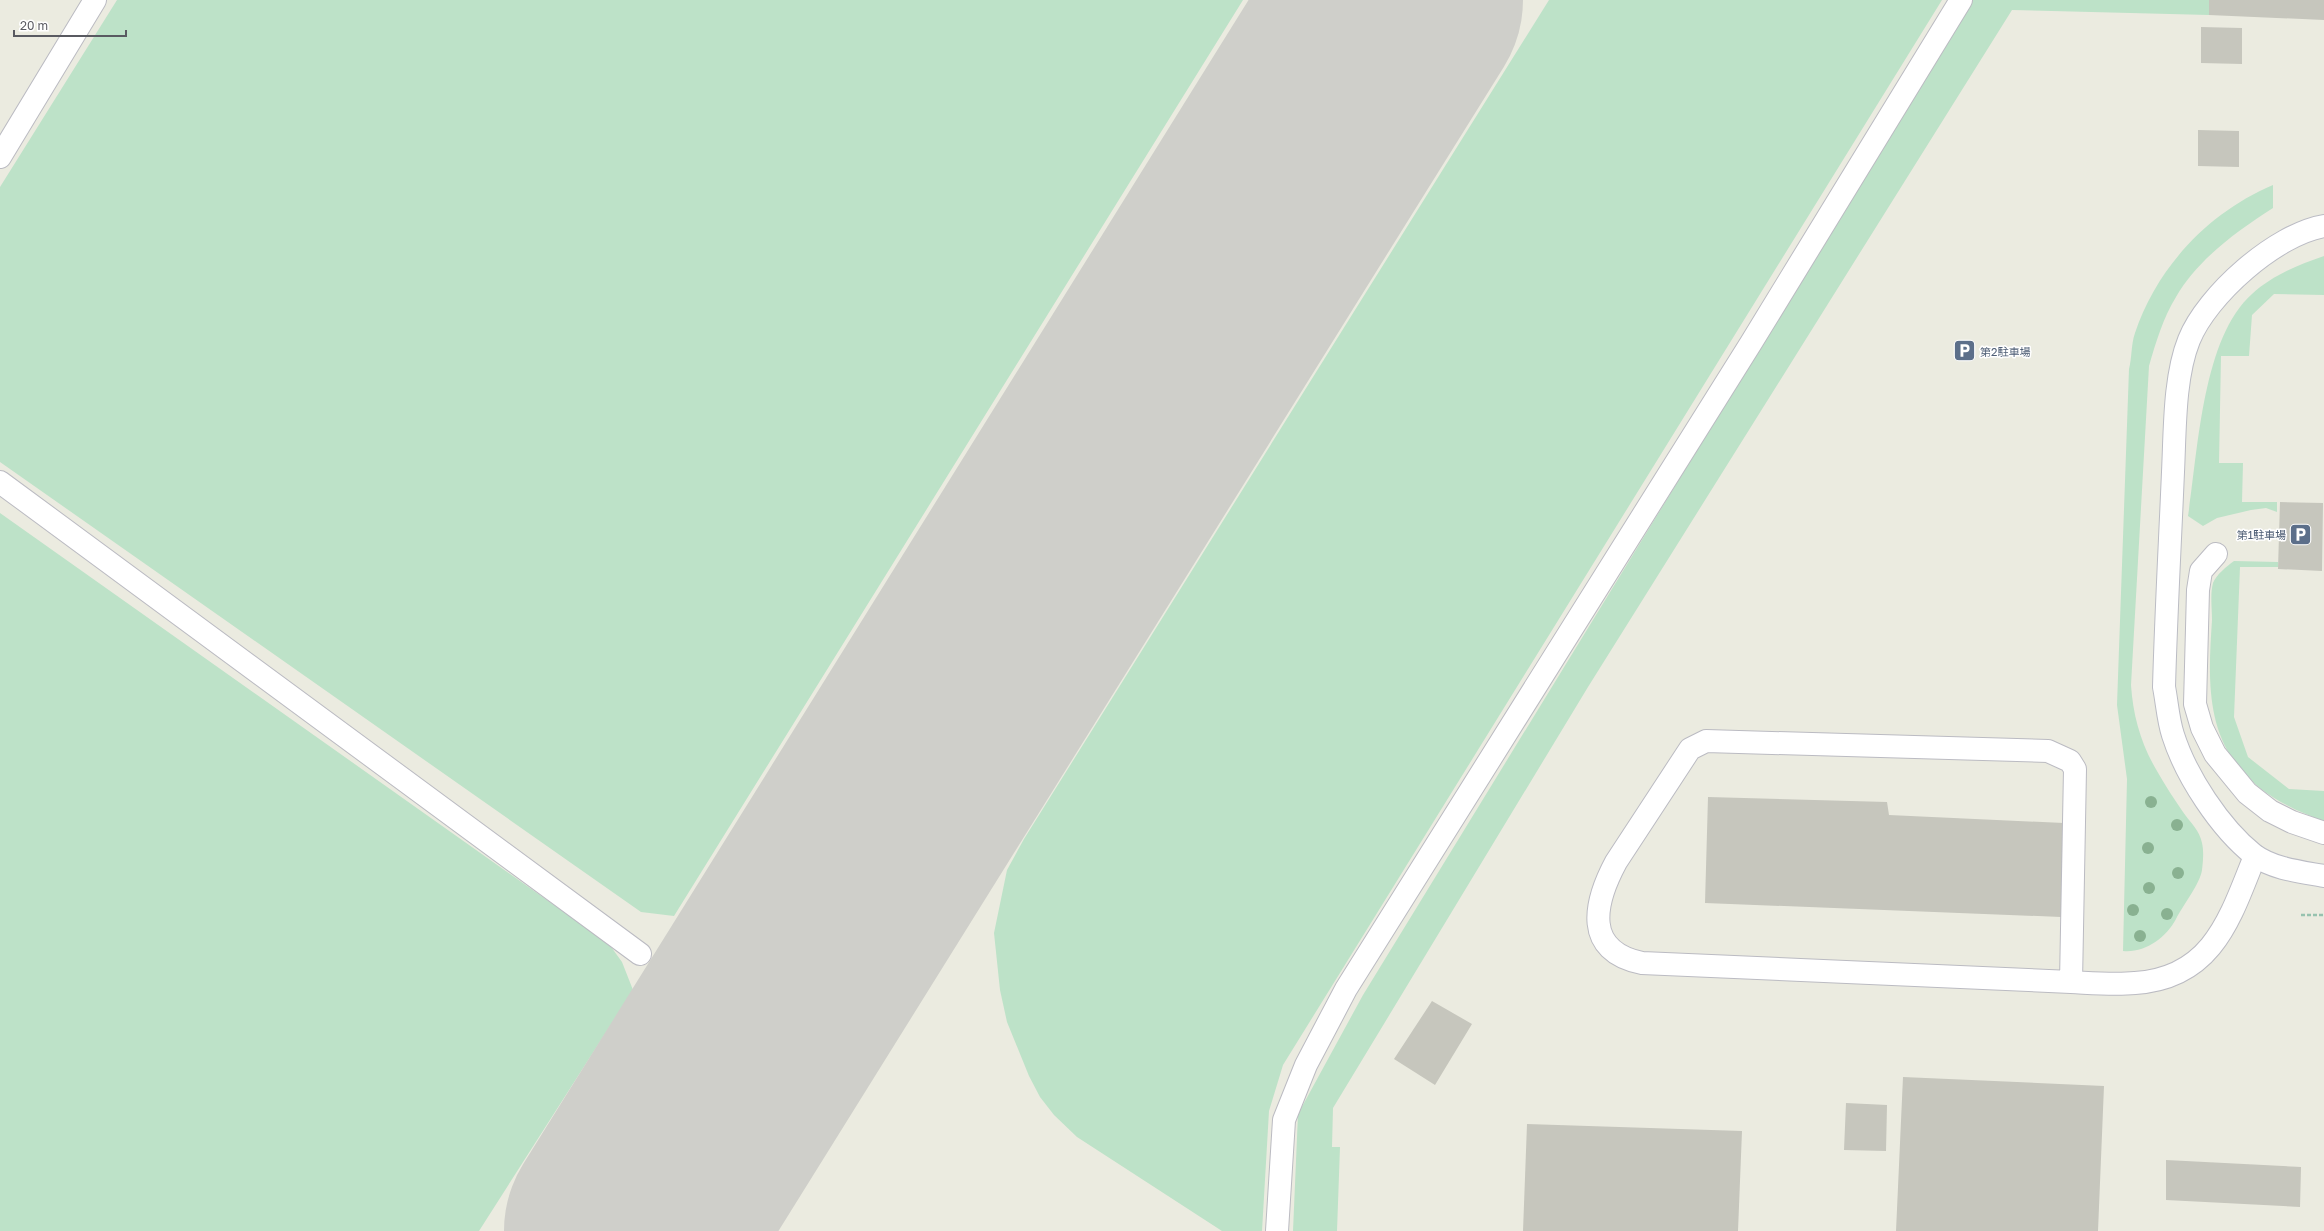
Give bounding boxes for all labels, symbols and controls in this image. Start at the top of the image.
scale bar [14,12,126,38]
text: 20 m [20,18,48,33]
parking icon: 第2駐車場 [1952,338,1978,364]
place label: 第2駐車場 [1980,345,2030,358]
parking icon: 第1駐車場 [2288,521,2314,547]
place label: 第1駐車場 [2237,528,2286,541]

